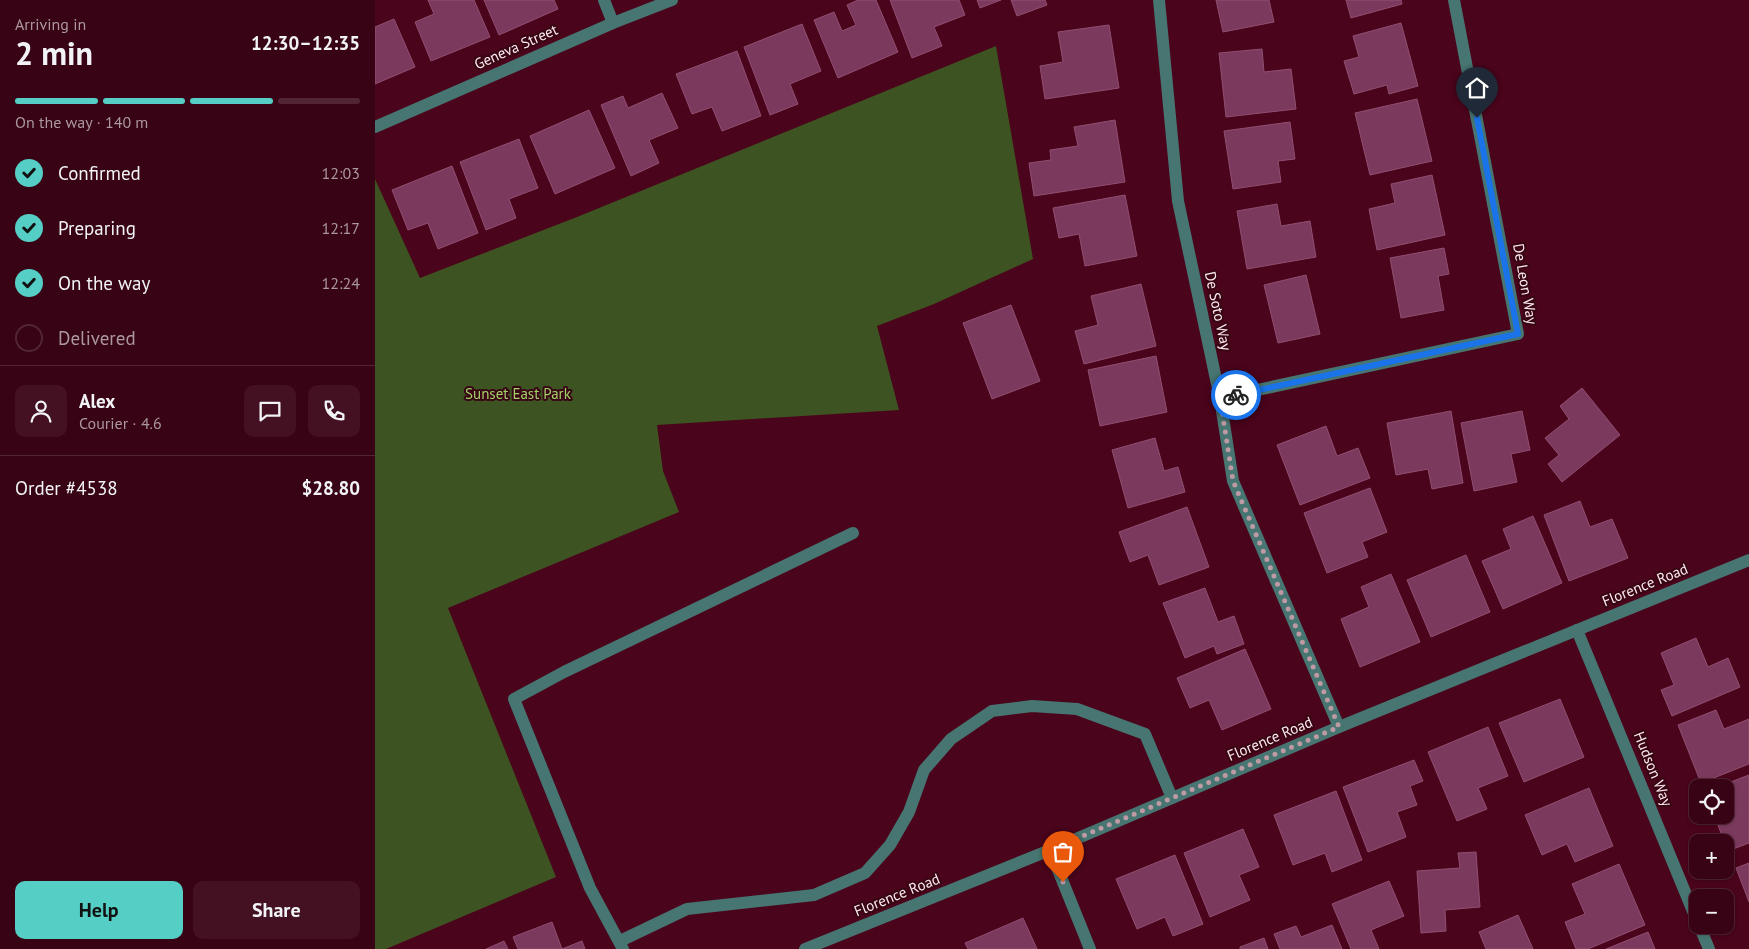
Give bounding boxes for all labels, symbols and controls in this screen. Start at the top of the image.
text: Arriving in [15,14,86,34]
street label: Geneva Street [471,20,560,73]
text: 12:30–12:35 [251,31,360,55]
text: 2 min [15,32,93,74]
pin [1456,67,1498,118]
icon: home [1463,74,1491,102]
text: On the way · 140 m [15,112,148,132]
icon: check [15,159,43,187]
text: Confirmed [58,161,141,185]
text: 12:03 [322,163,360,183]
icon: check [15,214,43,242]
text: Preparing [58,216,136,240]
text: 12:17 [322,218,360,238]
street label: De Leon Way [1509,242,1542,326]
icon: check [15,269,43,297]
street label: De Soto Way [1201,270,1236,352]
text: On the way [58,271,150,295]
text: 12:24 [322,273,360,293]
text: Delivered [58,326,136,350]
courier [1211,370,1261,420]
icon: bike [1222,381,1250,409]
park label: Sunset East Park [465,384,572,403]
button: person [15,385,67,437]
button: chat [244,385,296,437]
button: phone [308,385,360,437]
text: Alex [79,389,115,413]
text: Courier · 4.6 [79,413,162,433]
text: Order #4538 [15,476,118,500]
text: $28.80 [301,476,360,500]
street label: Florence Road [1599,559,1691,610]
street label: Florence Road [1224,712,1315,765]
street label: Hudson Way [1630,729,1677,809]
map controls [1689,779,1734,934]
button: locate [1689,779,1734,824]
pin [1042,831,1084,882]
button: + [1689,834,1734,879]
icon: bag [1049,838,1077,866]
street label: Florence Road [851,869,943,920]
button: Help [15,881,183,939]
button: Share [193,881,360,939]
button: − [1689,889,1734,934]

